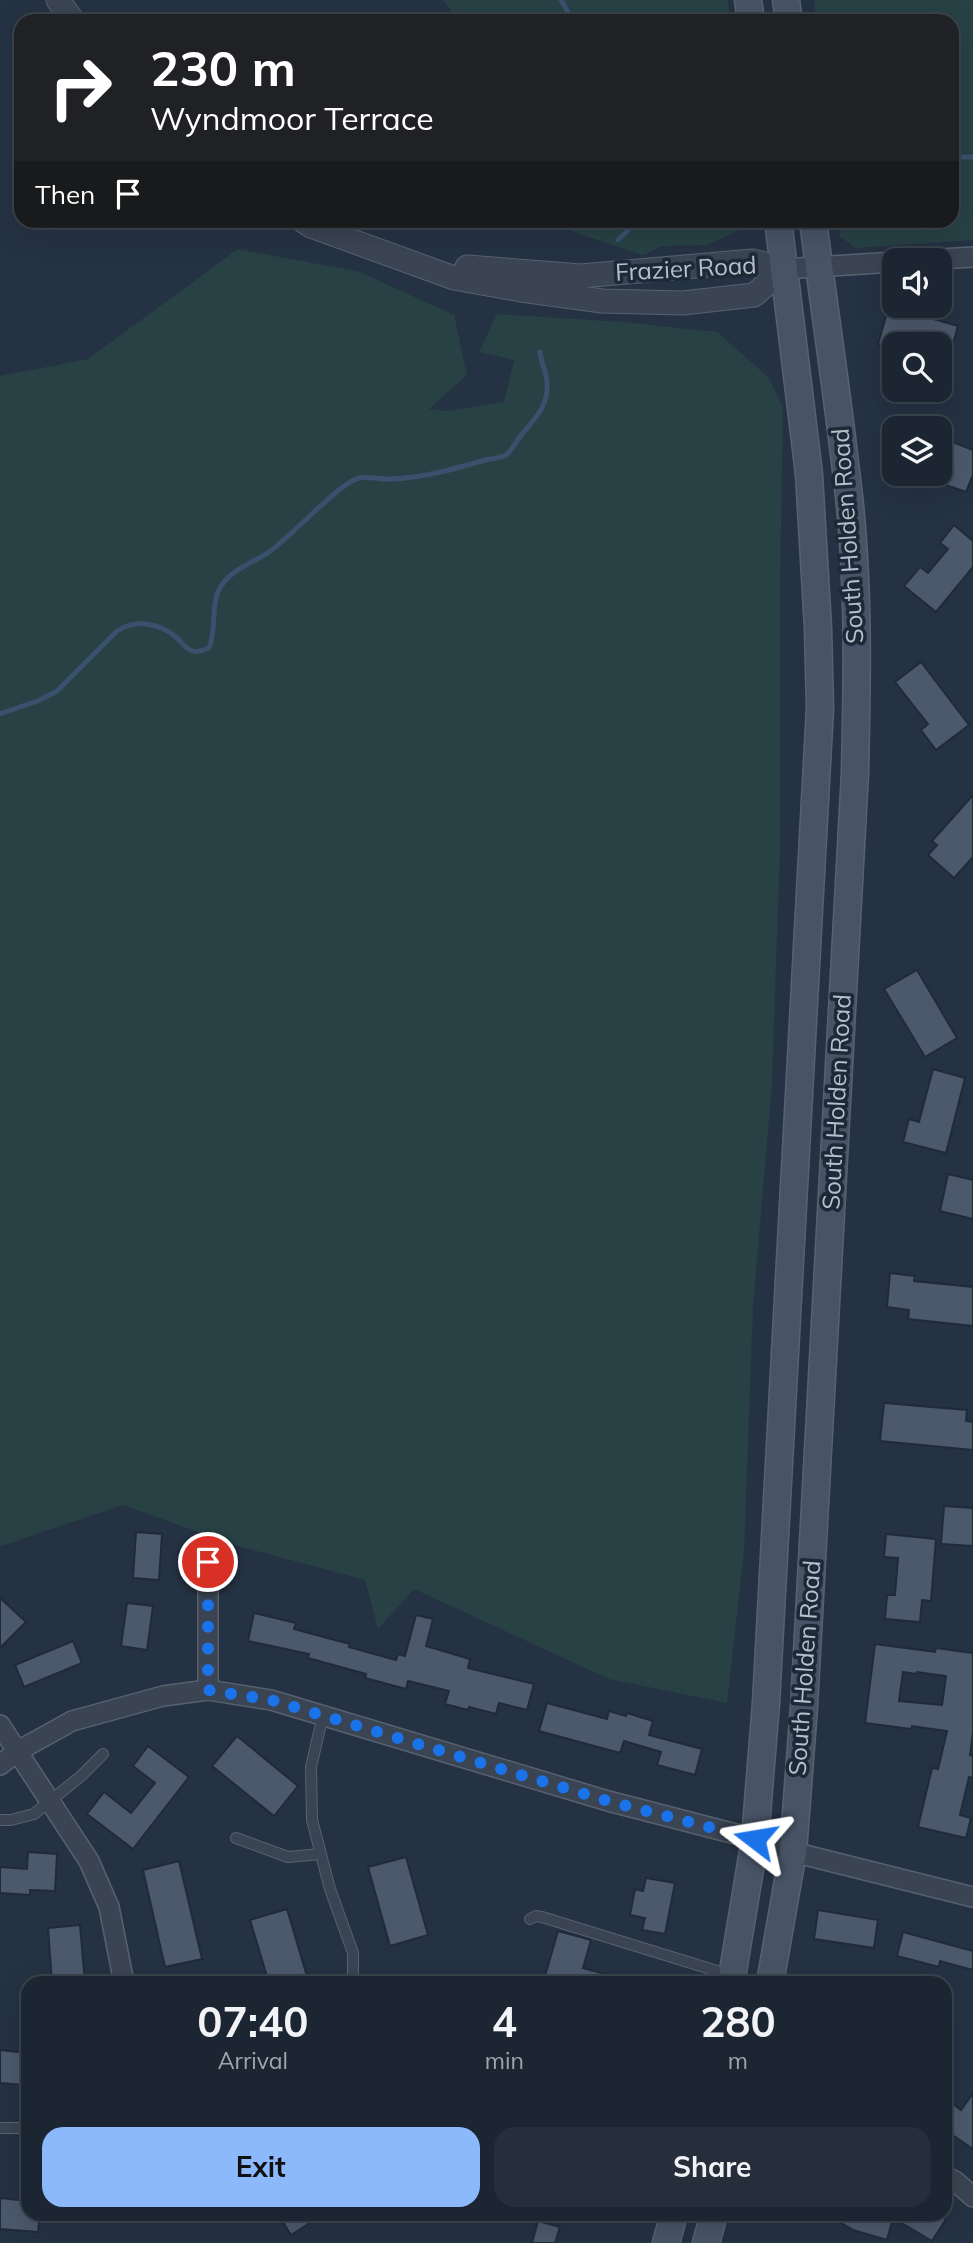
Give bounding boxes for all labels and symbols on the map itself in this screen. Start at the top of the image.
street label: Frazier Road [615,249,757,287]
street label: South Holden Road [825,427,869,645]
street label: South Holden Road [815,993,857,1210]
pin [178,1532,238,1592]
street label: South Holden Road [782,1559,826,1777]
position arrow [718,1802,792,1876]

